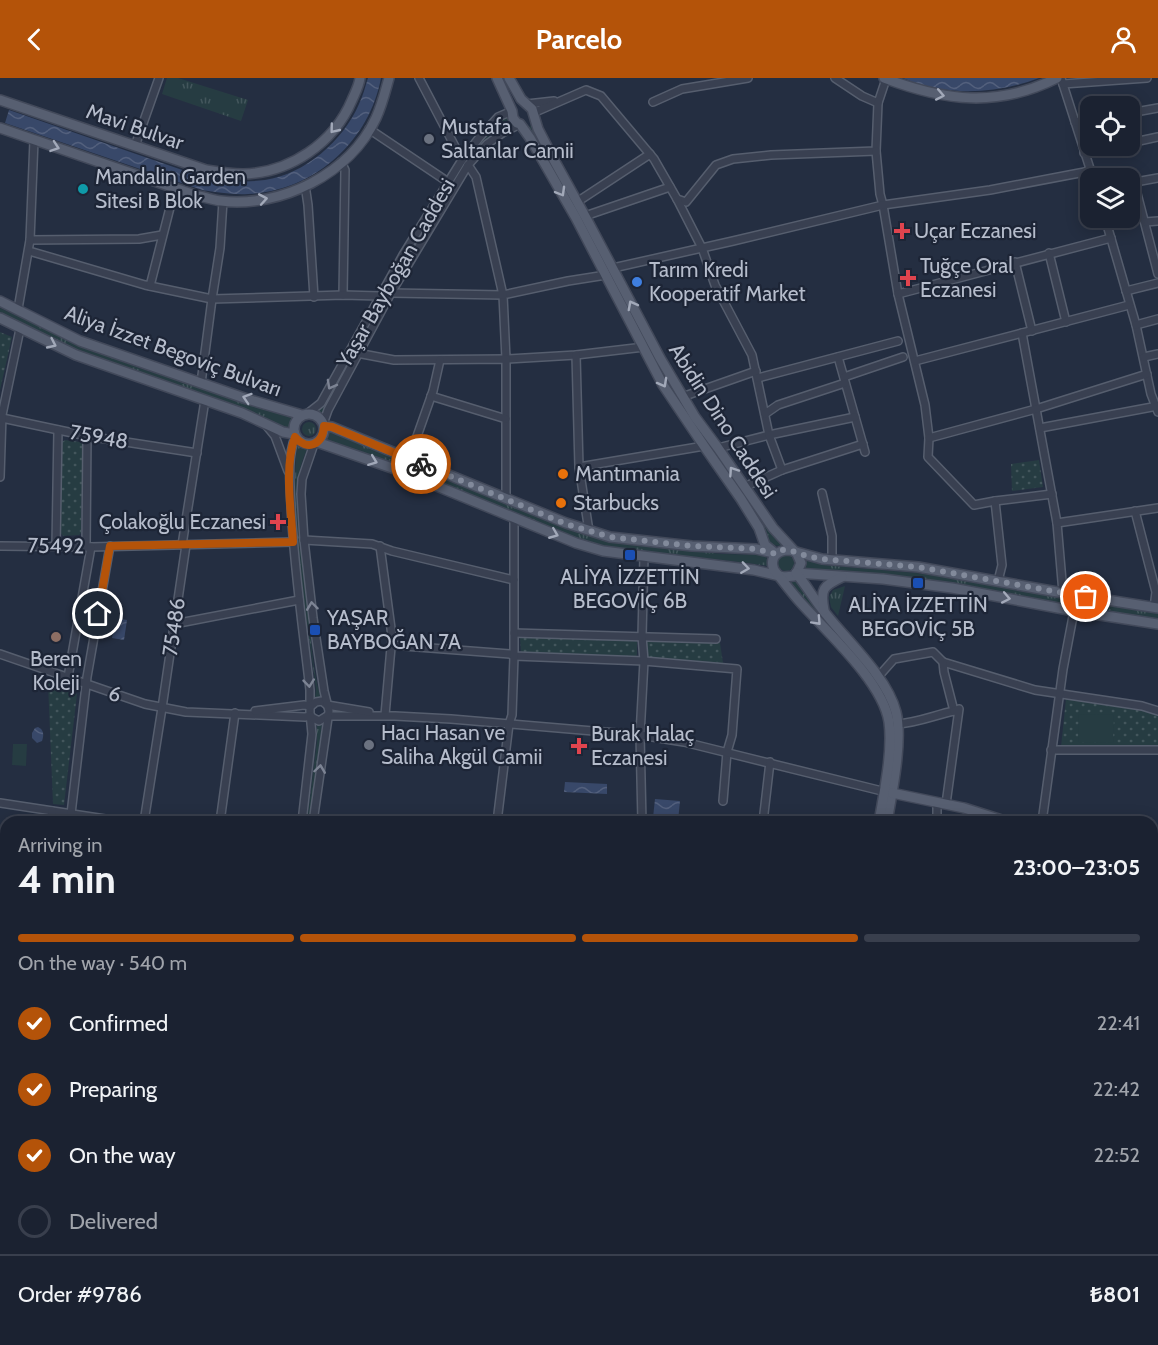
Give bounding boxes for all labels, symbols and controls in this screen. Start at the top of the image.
icon: back [18,23,51,56]
text: Parcelo [536,23,622,56]
icon: person [1107,23,1140,56]
one-way arrow [935,88,945,101]
map controls [1080,96,1140,228]
button: locate [1080,96,1140,156]
street label: Mavi Bulvar [83,98,187,155]
place label: Mustafa Saltanlar Camii [441,114,574,163]
one-way arrow [330,123,341,134]
marker: Mustafa Saltanlar Camii [422,132,436,146]
one-way arrow [49,140,60,153]
place label: Mandalin Garden Sitesi B Blok [95,164,246,213]
button: layers [1080,168,1140,228]
street label: Yaşar Bayboğan Caddesi [331,174,460,373]
marker: Mandalin Garden Sitesi B Blok [76,182,90,196]
one-way arrow [554,186,565,196]
one-way arrow [257,193,267,206]
place label: Uçar Eczanesi [914,218,1036,243]
marker: Uçar Eczanesi [895,224,909,238]
place label: Tuğçe Oral Eczanesi [920,253,1013,302]
place label: Tarım Kredi Kooperatif Market [649,257,806,306]
marker: Tuğçe Oral Eczanesi [901,271,915,285]
marker: Tarım Kredi Kooperatif Market [630,275,644,289]
street label: Aliya İzzet Begoviç Bulvarı [61,300,285,401]
one-way arrow [628,300,639,311]
one-way arrow [46,337,57,349]
street label: Abidin Dino Caddesi [664,339,783,503]
one-way arrow [655,377,667,387]
one-way arrow [327,378,339,389]
one-way arrow [242,393,252,406]
street label: 75948 [68,419,130,454]
courier [391,434,451,494]
icon: bike [405,448,438,481]
one-way arrow [367,453,378,466]
place label: Mantımania [575,461,680,486]
marker: Mantımania [556,467,570,481]
one-way arrow [729,467,740,478]
place label: Starbucks [573,490,659,515]
marker: Starbucks [554,496,568,510]
place label: Çolakoğlu Eczanesi [99,509,266,534]
marker: Çolakoğlu Eczanesi [271,515,285,529]
one-way arrow [547,527,558,539]
street label: 75492 [27,533,85,558]
marker: ALİYA İZZETTİN BEGOVİÇ 6B [623,548,637,562]
one-way arrow [740,562,749,574]
place label: ALİYA İZZETTİN BEGOVİÇ 6B [560,564,700,613]
pin [1060,571,1111,622]
marker: ALİYA İZZETTİN BEGOVİÇ 5B [911,576,925,590]
icon: bag [1069,580,1102,613]
pin [72,588,123,639]
one-way arrow [1000,591,1010,604]
place label: ALİYA İZZETTİN BEGOVİÇ 5B [848,592,988,641]
street label: 75486 [157,596,190,658]
icon: home [81,597,114,630]
one-way arrow [306,601,318,610]
place label: YAŞAR BAYBOĞAN 7A [326,605,461,654]
one-way arrow [810,614,821,624]
marker: YAŞAR BAYBOĞAN 7A [308,623,322,637]
marker: Beren Koleji [49,630,63,644]
place label: Beren Koleji [30,646,82,696]
one-way arrow [303,678,315,688]
street label: 6 [105,680,125,707]
place label: Hacı Hasan ve Saliha Akgül Camii [381,720,542,769]
place label: Burak Halaç Eczanesi [591,721,694,770]
marker: Hacı Hasan ve Saliha Akgül Camii [362,738,376,752]
marker: Burak Halaç Eczanesi [572,739,586,753]
one-way arrow [314,765,326,774]
text: Arriving in [18,833,102,857]
text: 23:00–23:05 [1013,854,1140,881]
text: 4 min [18,855,116,903]
text: On the way · 540 m [18,951,187,975]
icon: check [18,1007,51,1040]
text: Confirmed [69,1010,168,1037]
text: 22:41 [1097,1011,1140,1035]
icon: check [18,1073,51,1106]
text: Preparing [69,1076,157,1103]
text: 22:42 [1093,1077,1140,1101]
icon: check [18,1139,51,1172]
text: On the way [69,1142,176,1169]
text: 22:52 [1094,1143,1140,1167]
text: Delivered [69,1208,158,1235]
text: Order #9786 [18,1281,142,1308]
text: ₺801 [1090,1281,1140,1308]

